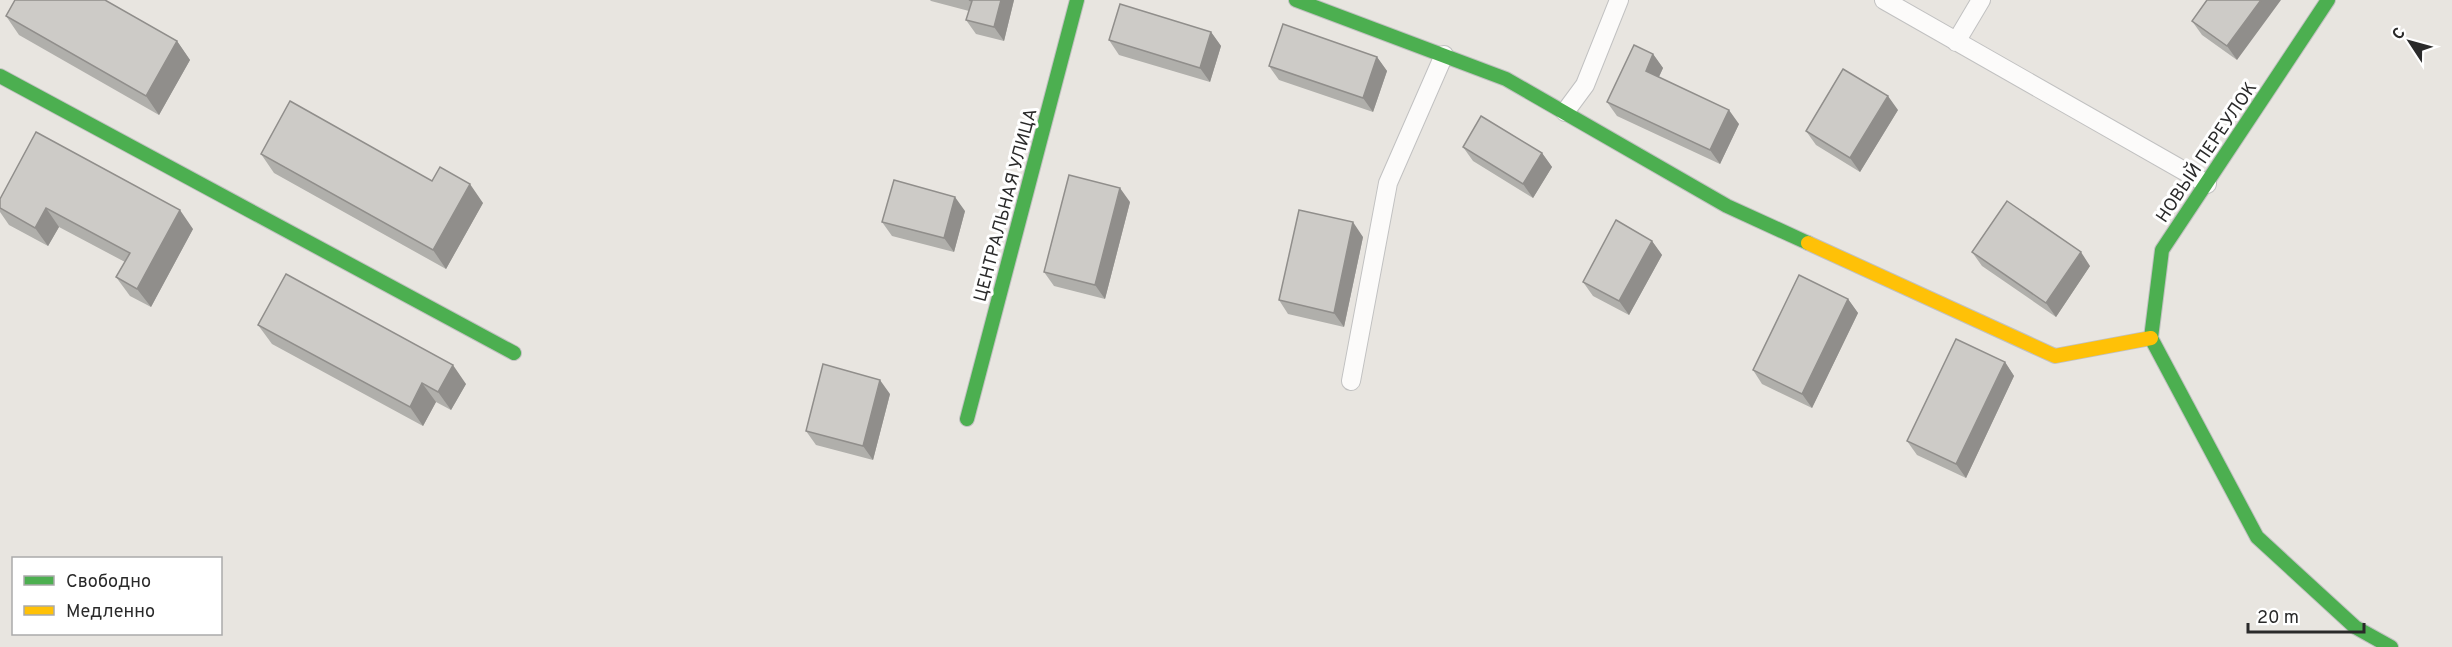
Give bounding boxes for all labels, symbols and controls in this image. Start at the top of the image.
north arrow [2380,12,2440,72]
text: С [2388,24,2411,44]
street label: НОВЫЙ ПЕРЕУЛОК [2150,77,2263,228]
street label: ЦЕНТРАЛЬНАЯ УЛИЦА [970,106,1043,305]
legend [12,557,222,635]
text: Свободно [66,571,151,594]
scale bar [2248,596,2364,634]
text: Медленно [66,601,155,624]
text: 20 m [2257,607,2299,630]

